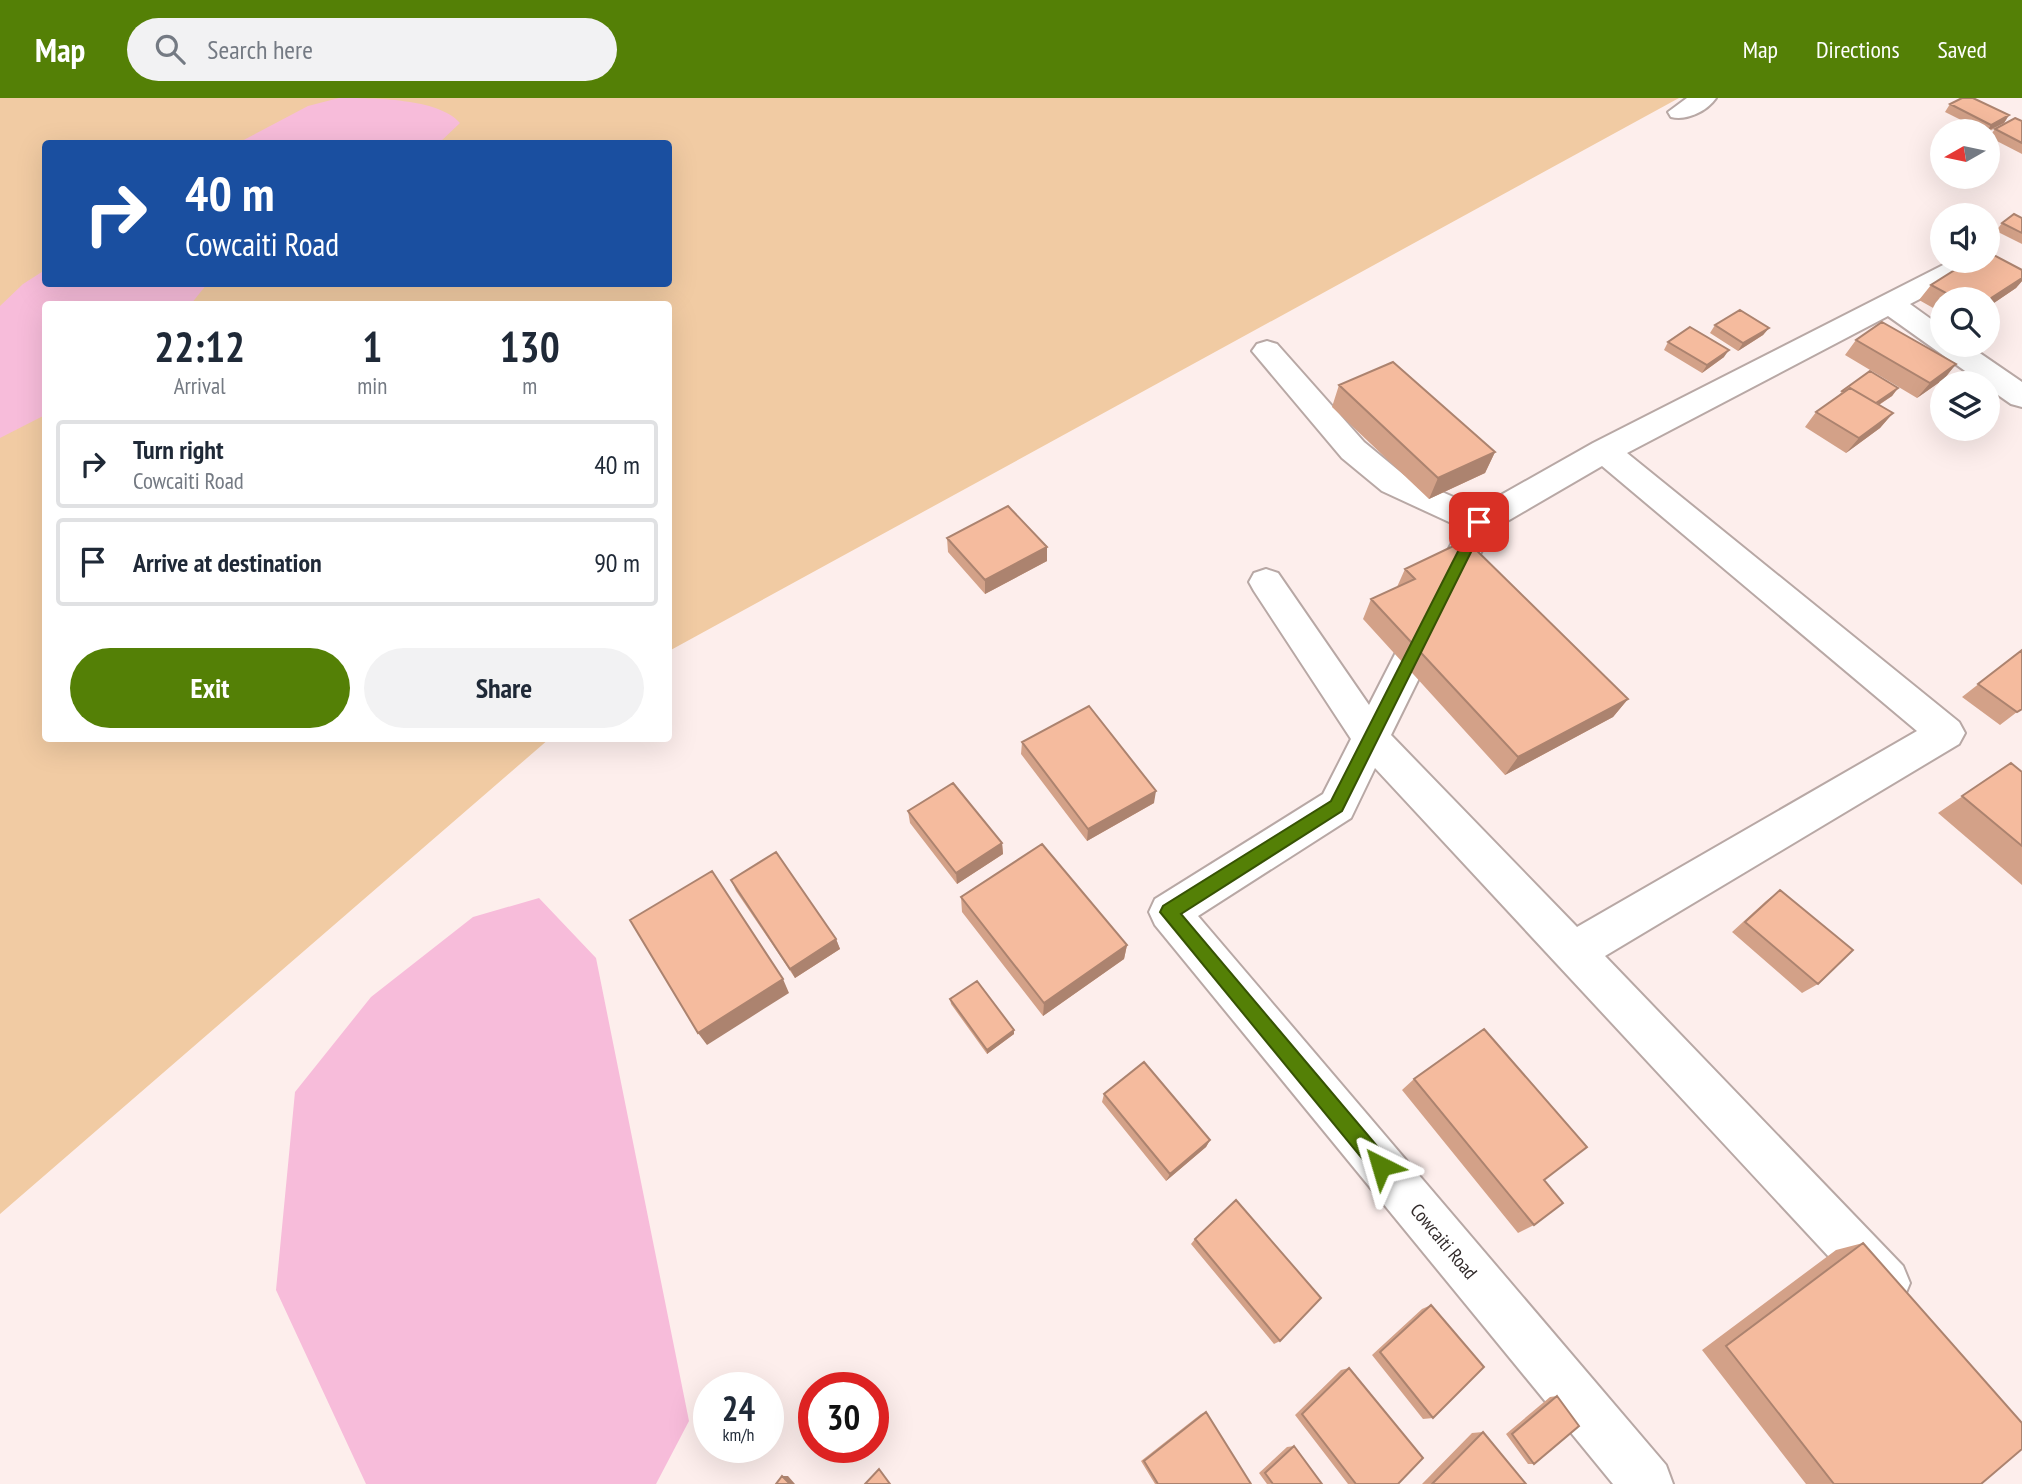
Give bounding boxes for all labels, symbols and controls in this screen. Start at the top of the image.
search box [127,18,617,81]
text: Map [35,28,85,71]
icon: search [151,30,189,68]
text: Search here [207,33,313,66]
text: Map [1743,34,1778,65]
text: Directions [1816,34,1900,65]
text: Saved [1938,34,1987,65]
north arrow [1930,119,2000,189]
map controls [1930,119,2000,441]
text: 40 m [185,161,274,225]
icon: right [70,168,161,259]
button: sound [1930,203,2000,273]
text: Cowcaiti Road [185,223,339,265]
button: search [1930,287,2000,357]
text: 22:12 [154,319,245,374]
text: 1 [362,319,382,374]
text: 130 [500,319,560,374]
text: Arrival [174,371,226,400]
text: min [357,371,387,400]
text: m [522,371,537,400]
button: layers [1930,371,2000,441]
text: Turn right [133,433,224,466]
icon: right [74,445,112,483]
text: 40 m [594,448,640,481]
text: Cowcaiti Road [133,466,244,495]
pin [1449,492,1509,552]
icon: arrive [1460,503,1498,541]
icon: arrive [74,543,112,581]
text: Arrive at destination [133,546,322,579]
text: 90 m [594,546,640,579]
button: Exit [70,648,350,728]
button: Share [364,648,644,728]
position arrow [1344,1129,1418,1203]
street label: Cowcaiti Road [1405,1198,1483,1284]
speed limit sign: 30 [798,1372,889,1463]
text: 24 [722,1385,755,1431]
text: km/h [723,1423,754,1446]

